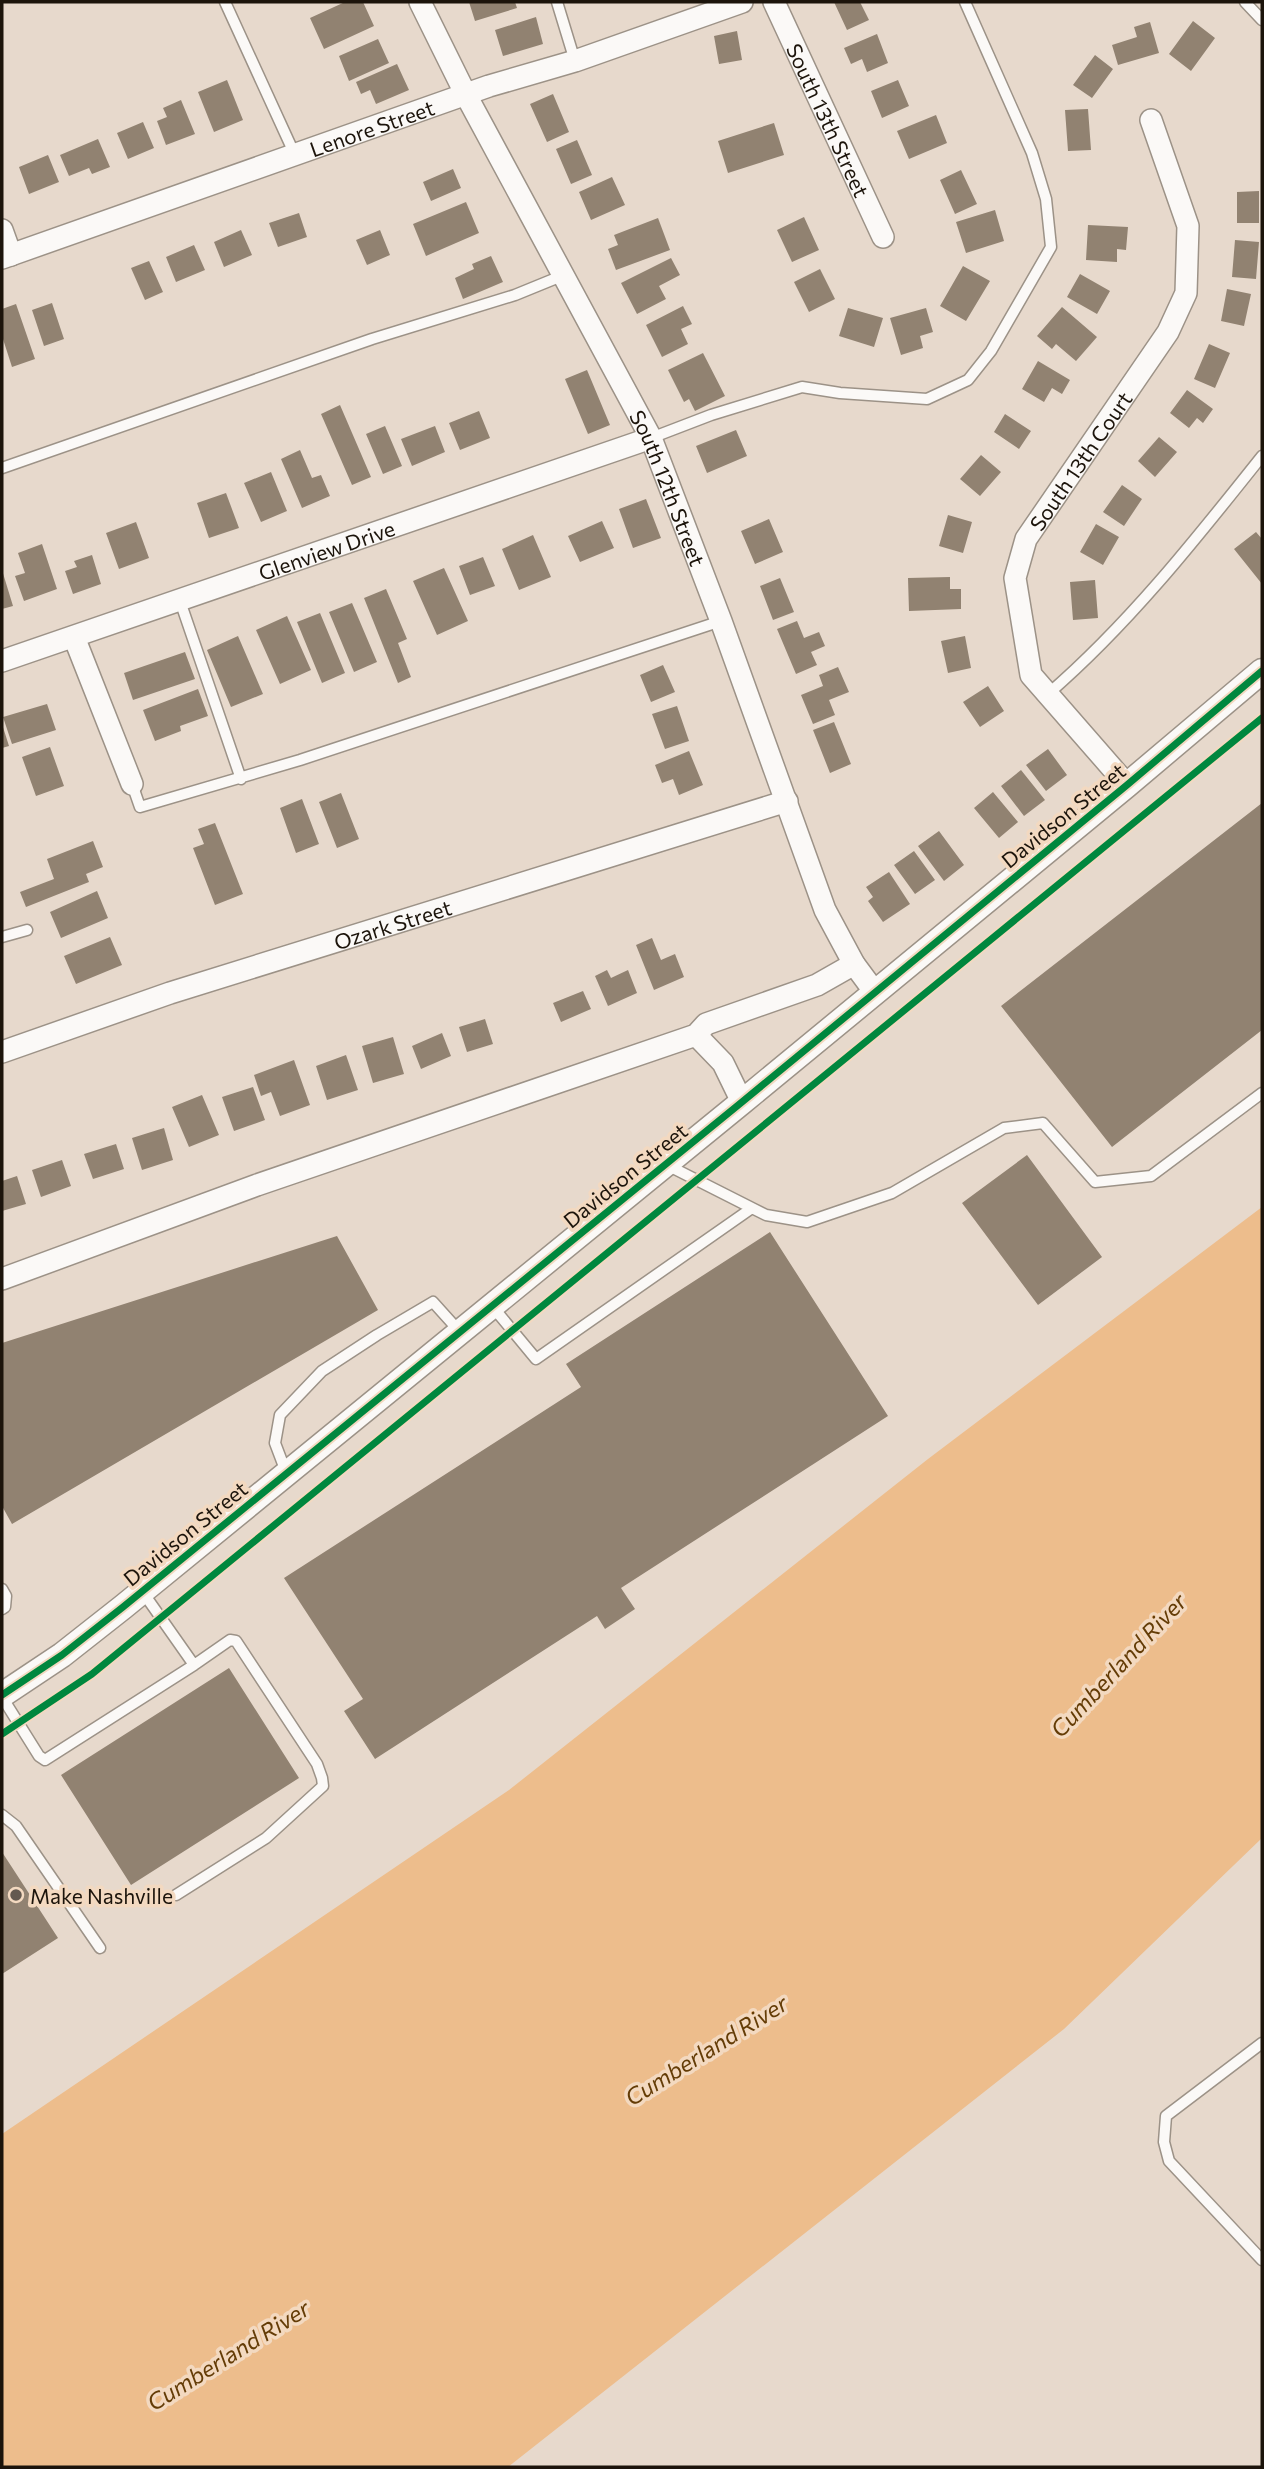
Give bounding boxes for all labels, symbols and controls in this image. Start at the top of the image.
street label: South 13th Street [782,39,875,201]
street label: Lenore Street [306,94,437,161]
street label: South 13th Court [1024,386,1136,535]
street label: South 12th Street [626,405,711,569]
street label: Glenview Drive [255,515,398,584]
street label: Davidson Street [996,757,1130,873]
street label: Ozark Street [331,894,454,954]
street label: Davidson Street [558,1117,692,1233]
street label: Davidson Street [118,1475,252,1591]
water label: Cumberland River [1044,1587,1192,1743]
place label: Make Nashville [30,1883,173,1908]
marker: Make Nashville [8,1887,24,1903]
water label: Cumberland River [619,1988,793,2111]
water label: Cumberland River [141,2293,315,2416]

